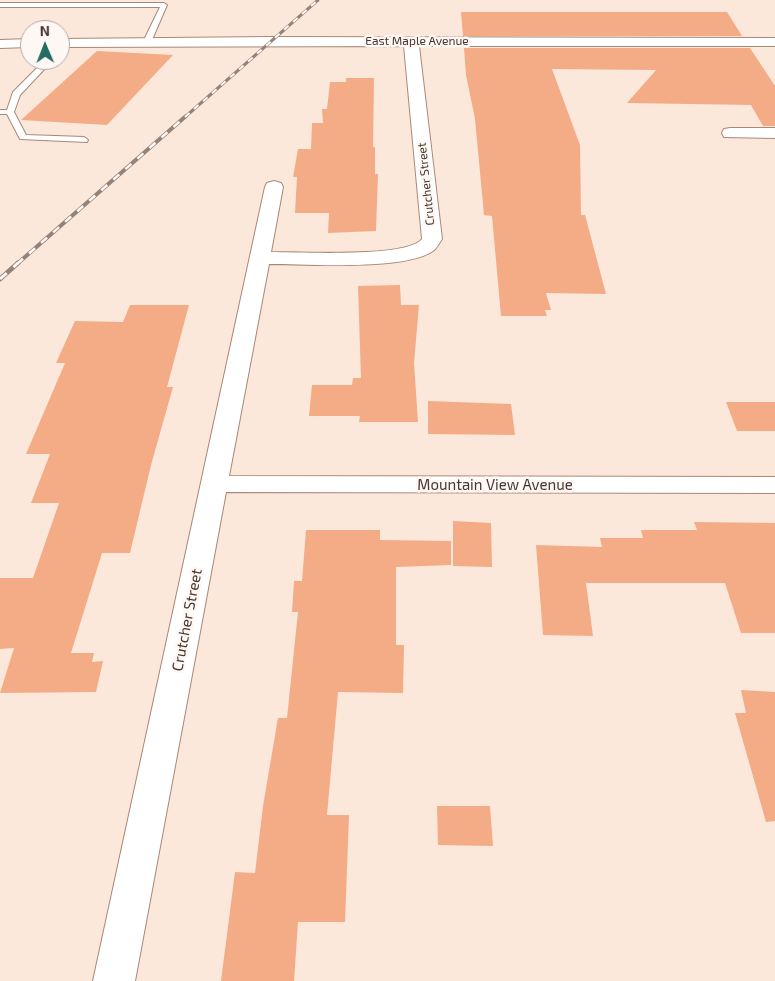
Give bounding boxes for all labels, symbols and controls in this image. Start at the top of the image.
north arrow [20,20,70,70]
text: N [40,22,50,39]
street label: East Maple Avenue [365,34,469,48]
street label: Crutcher Street [414,142,438,226]
street label: Mountain View Avenue [417,476,573,494]
street label: Crutcher Street [168,567,206,673]

